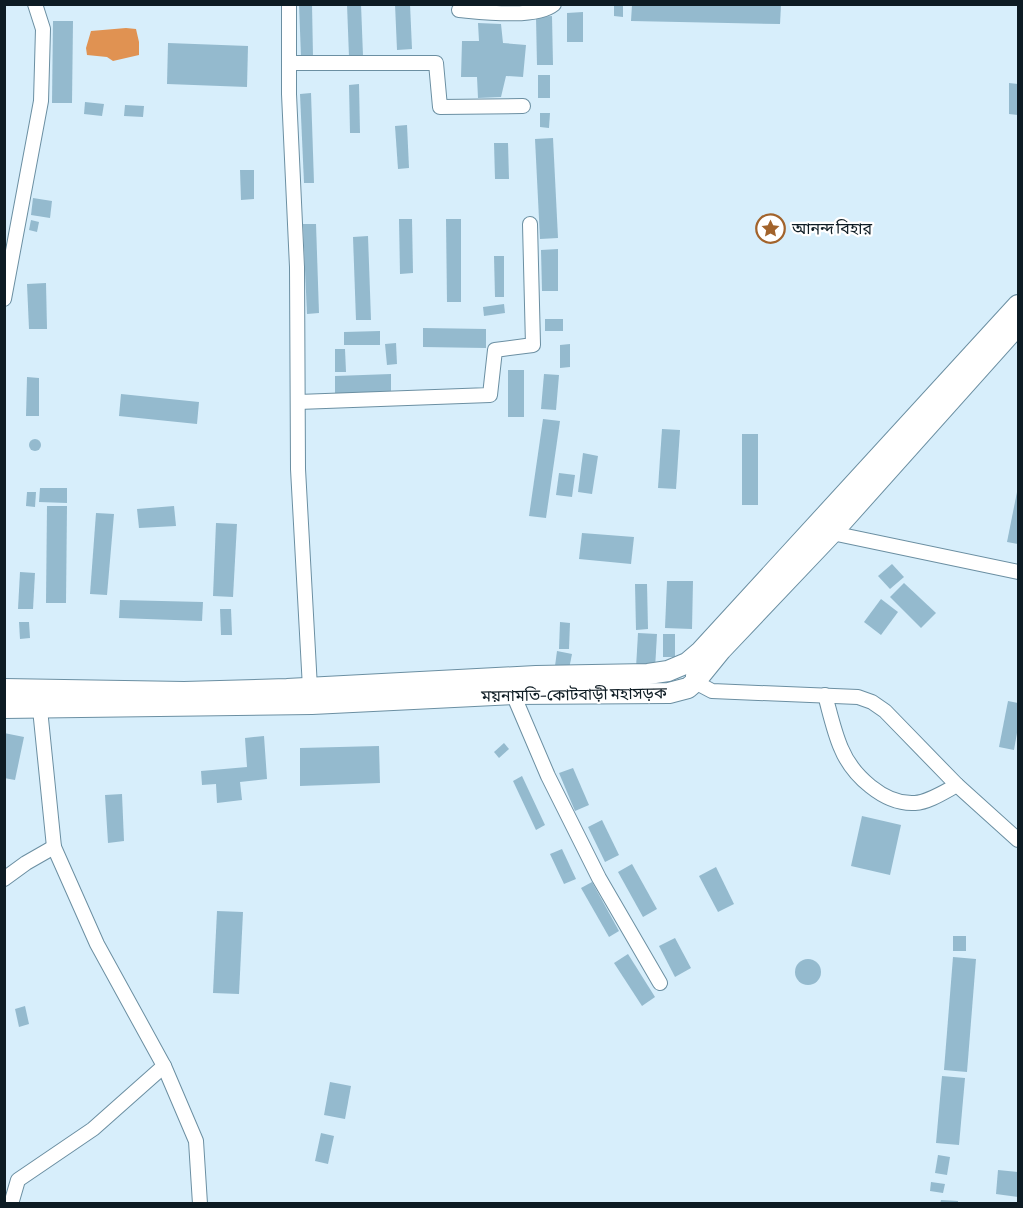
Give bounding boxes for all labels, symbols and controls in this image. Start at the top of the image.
place icon: আনন্দ বিহার [755,212,787,244]
place label: আনন্দ বিহার [791,219,873,237]
street label: ময়নামতি–কোটবাড়ী মহাসড়ক [480,683,668,705]

